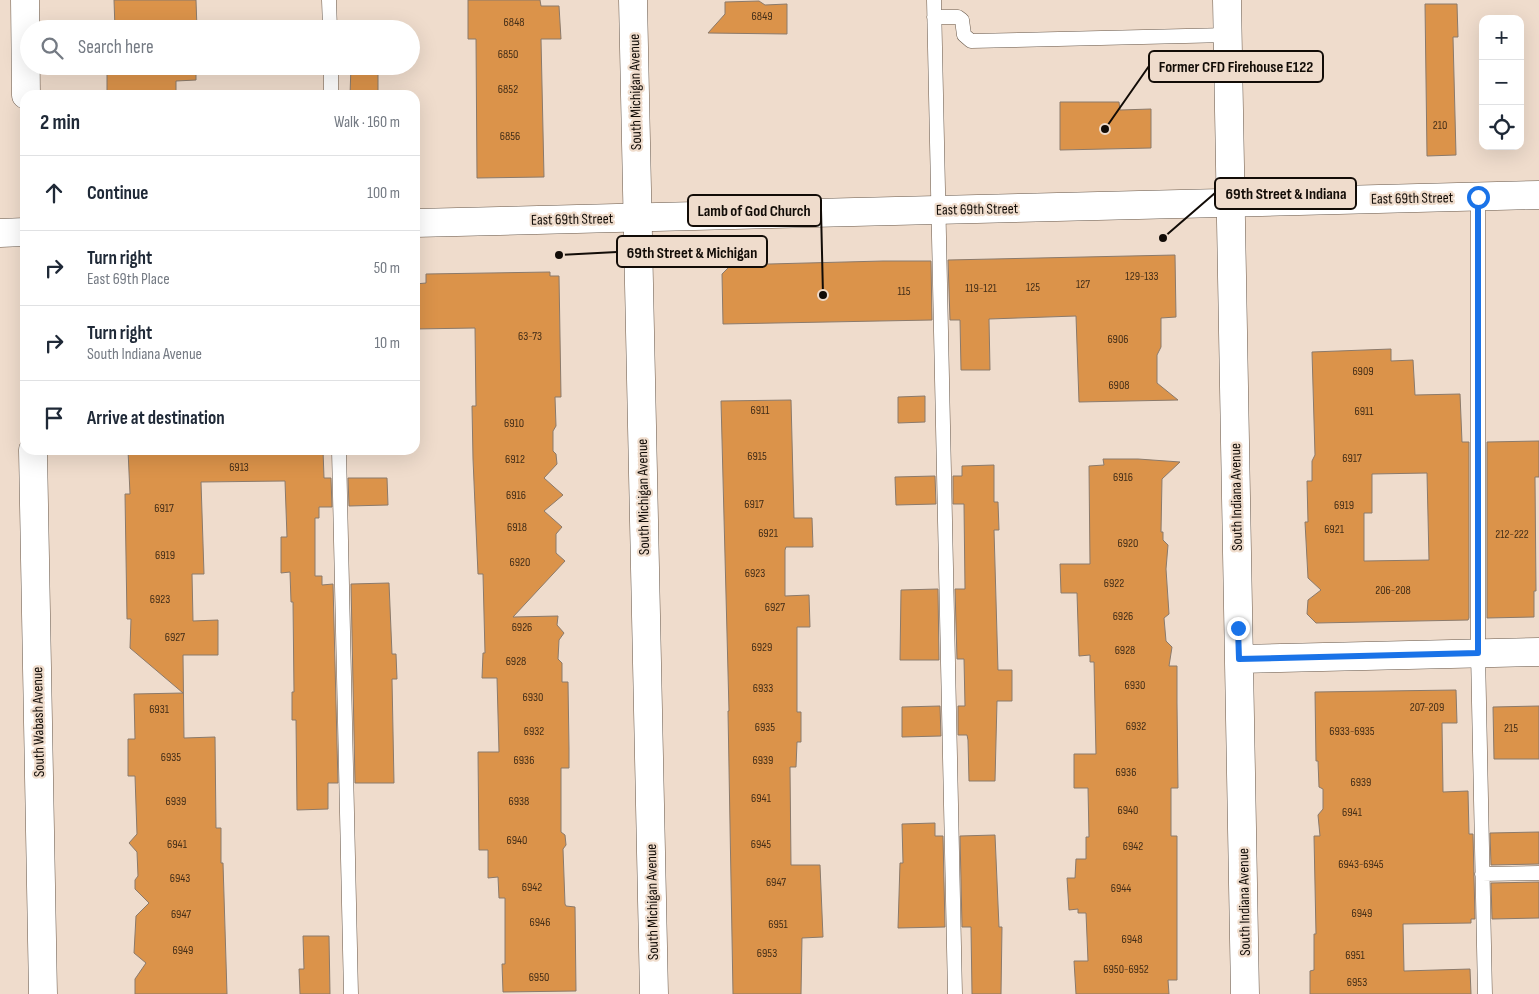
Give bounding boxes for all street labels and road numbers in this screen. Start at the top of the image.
street label: South Michigan Avenue [625,34,646,150]
street label: East 69th Street [1371,188,1454,209]
street label: East 69th Street [936,199,1019,220]
street label: East 69th Street [531,209,614,230]
street label: South Michigan Avenue [633,439,654,555]
street label: South Indiana Avenue [1226,443,1247,551]
street label: South Wabash Avenue [28,667,49,777]
street label: South Michigan Avenue [642,844,663,960]
street label: South Indiana Avenue [1234,848,1255,956]

